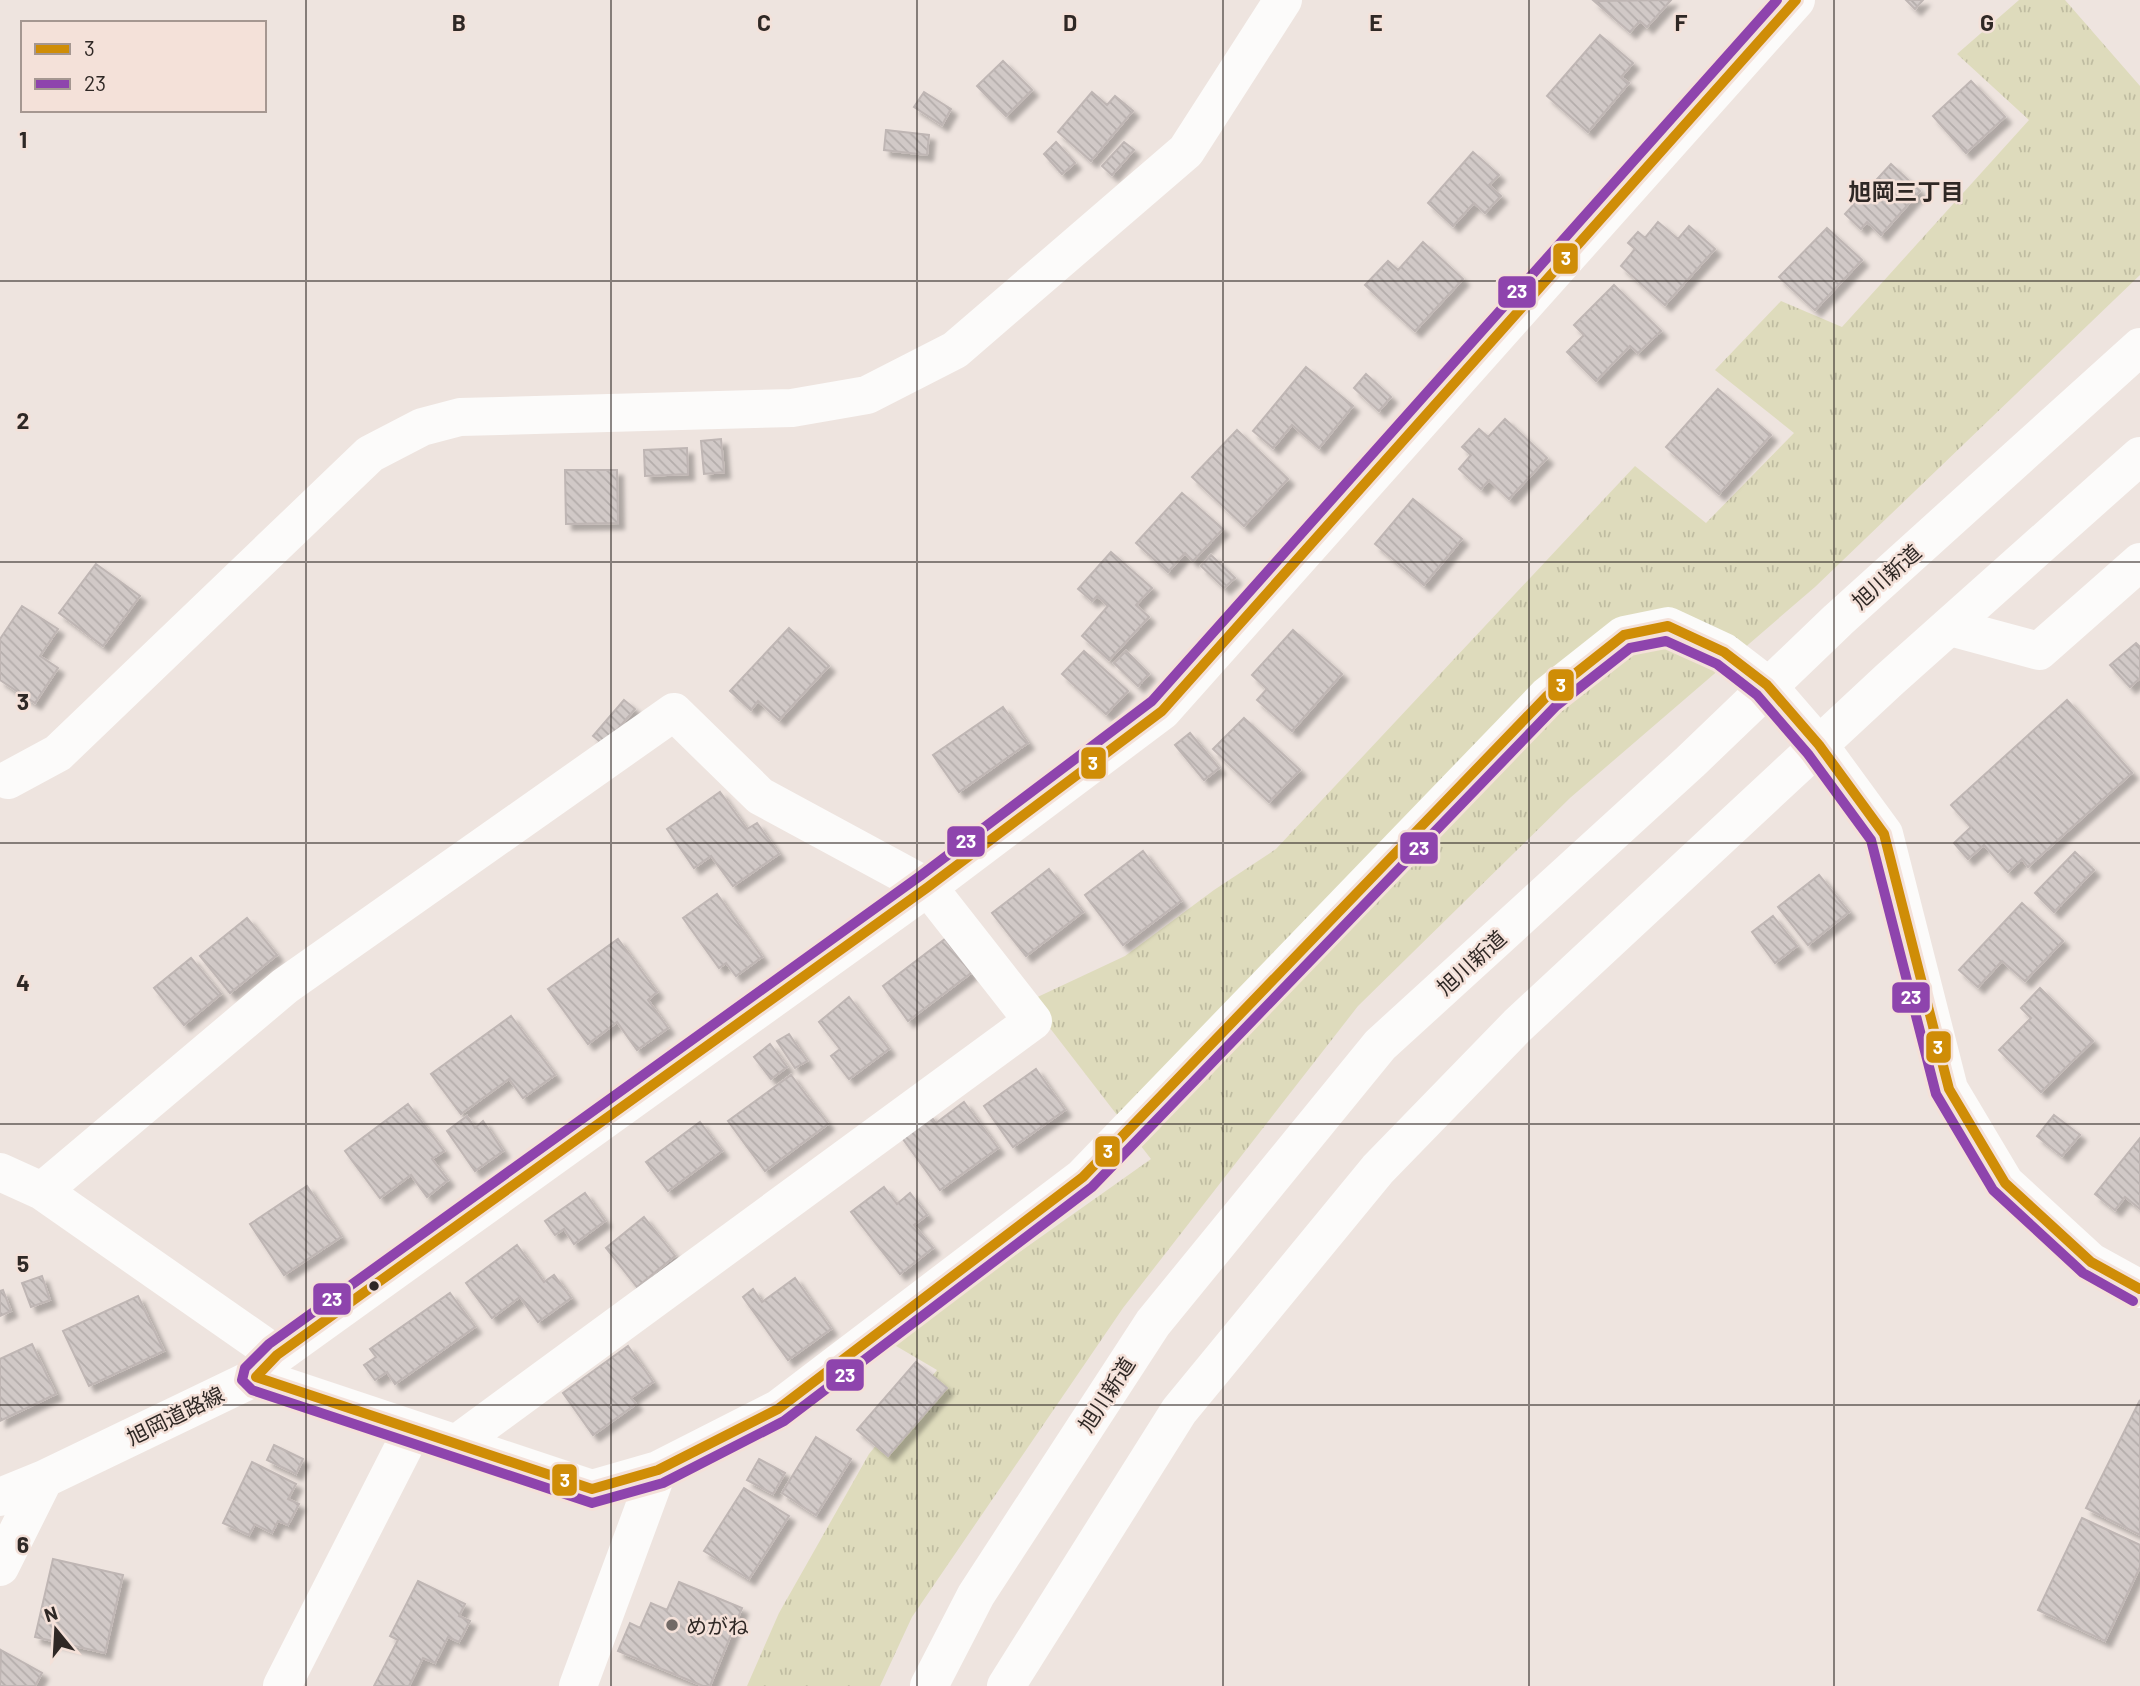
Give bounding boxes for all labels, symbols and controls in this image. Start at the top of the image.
text: B [452,8,466,36]
text: C [757,8,771,36]
text: D [1063,8,1077,36]
text: E [1369,8,1383,36]
text: F [1675,8,1688,36]
text: G [1980,8,1994,36]
legend [21,21,266,112]
text: 3 [84,35,95,60]
text: 23 [84,70,106,95]
text: 1 [19,125,27,153]
district label: 旭岡三丁目 [1849,177,1964,205]
line badge: 3 [1552,242,1579,275]
text: 3 [1561,246,1571,269]
line badge: 23 [1497,275,1537,309]
text: 23 [1507,279,1527,302]
text: 2 [17,406,29,434]
street label: 旭川新道 [1846,539,1926,613]
line badge: 3 [1547,668,1575,702]
text: 3 [1556,673,1566,696]
text: 3 [17,687,29,715]
line badge: 3 [1080,746,1107,780]
text: 3 [1088,751,1098,774]
line badge: 23 [946,825,986,858]
text: 23 [956,829,976,852]
line badge: 23 [1399,831,1439,865]
text: 23 [1409,836,1429,859]
street label: 旭川新道 [1431,925,1511,999]
text: 4 [16,968,30,996]
line badge: 23 [1891,981,1931,1014]
text: 23 [1901,985,1921,1008]
line badge: 3 [1925,1030,1952,1064]
text: 3 [1933,1035,1943,1058]
line badge: 3 [1094,1135,1121,1168]
text: 3 [1103,1139,1113,1162]
text: 5 [17,1249,29,1277]
unlabelled marker [367,1279,381,1293]
line badge: 23 [312,1282,352,1316]
text: 23 [322,1287,342,1310]
street label: 旭川新道 [1073,1352,1139,1436]
line badge: 23 [825,1358,865,1392]
text: 23 [835,1363,855,1386]
street label: 旭岡道路線 [122,1381,228,1449]
line badge: 3 [551,1463,578,1497]
text: 3 [560,1468,570,1491]
text: 6 [17,1530,29,1558]
north arrow [21,1595,91,1665]
text: N [41,1600,60,1626]
place label: めがね [686,1613,749,1638]
marker: めがね [664,1617,680,1633]

